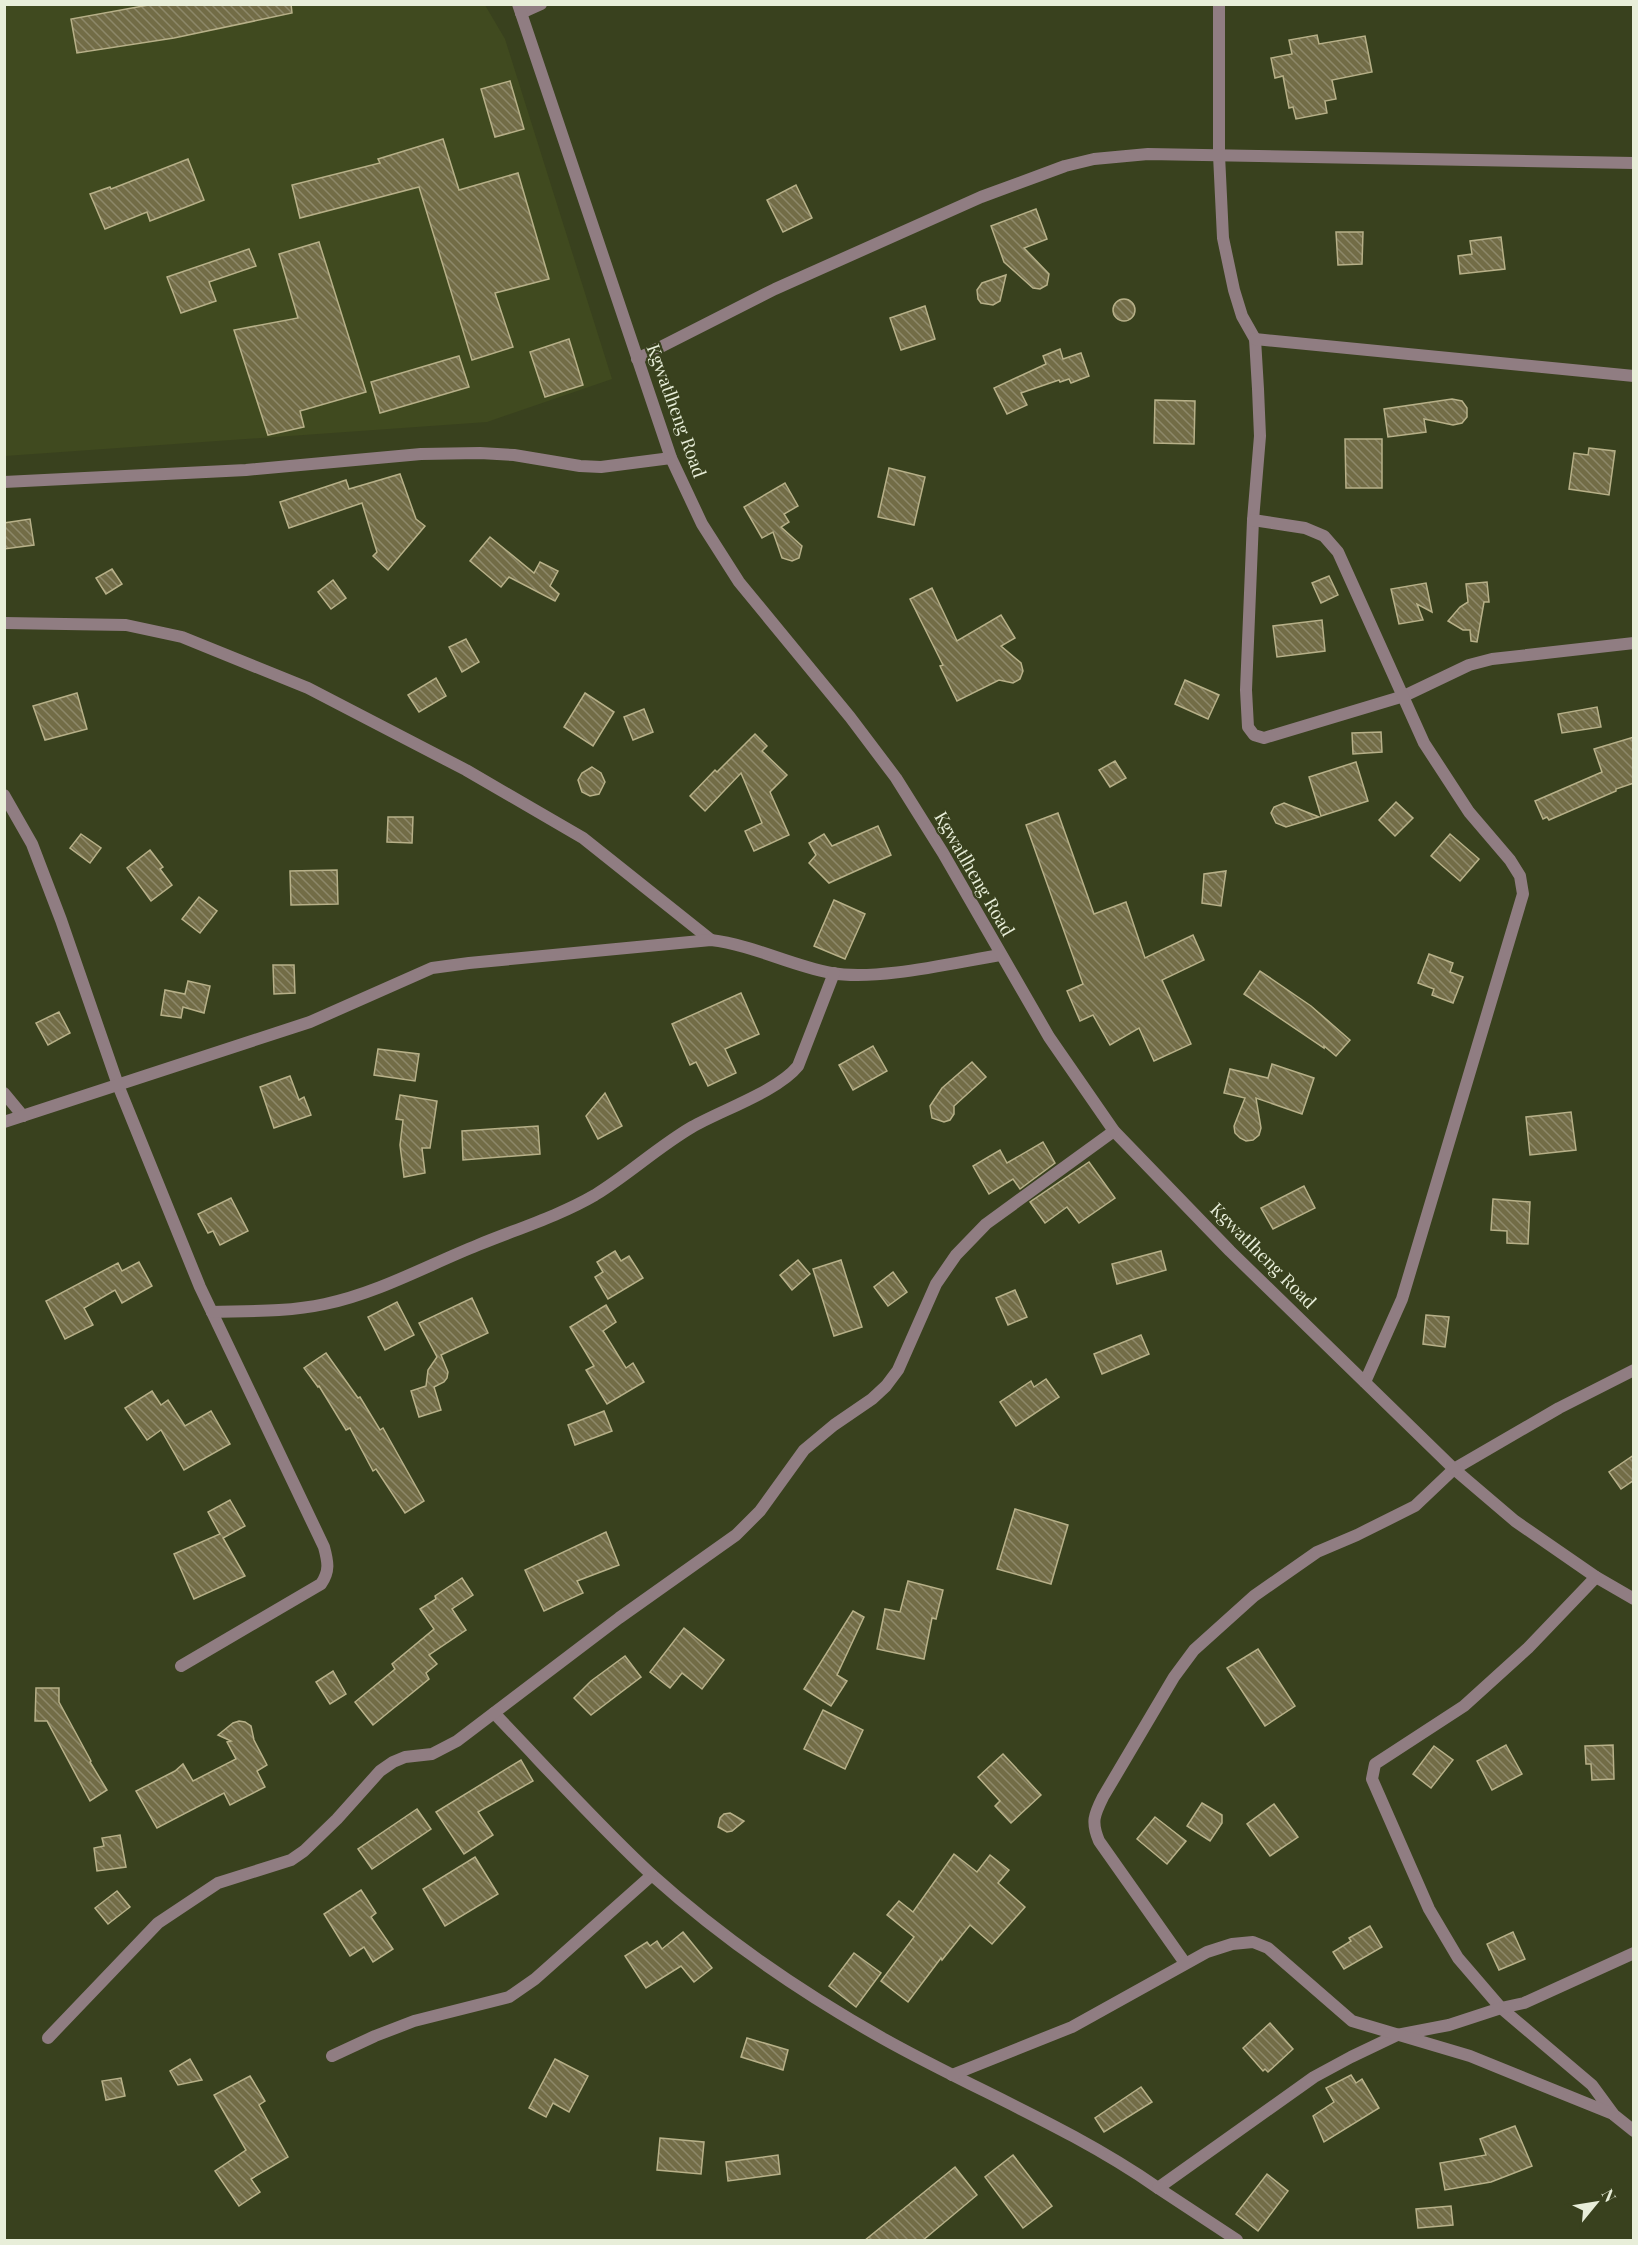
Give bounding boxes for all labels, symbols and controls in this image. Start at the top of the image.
street label: Kgwatlheng Road [642,341,712,481]
street label: Kgwatlheng Road [929,807,1021,941]
street label: Kgwatlheng Road [1206,1197,1322,1314]
north arrow [1566,2173,1626,2233]
text: N [1597,2185,1622,2206]

